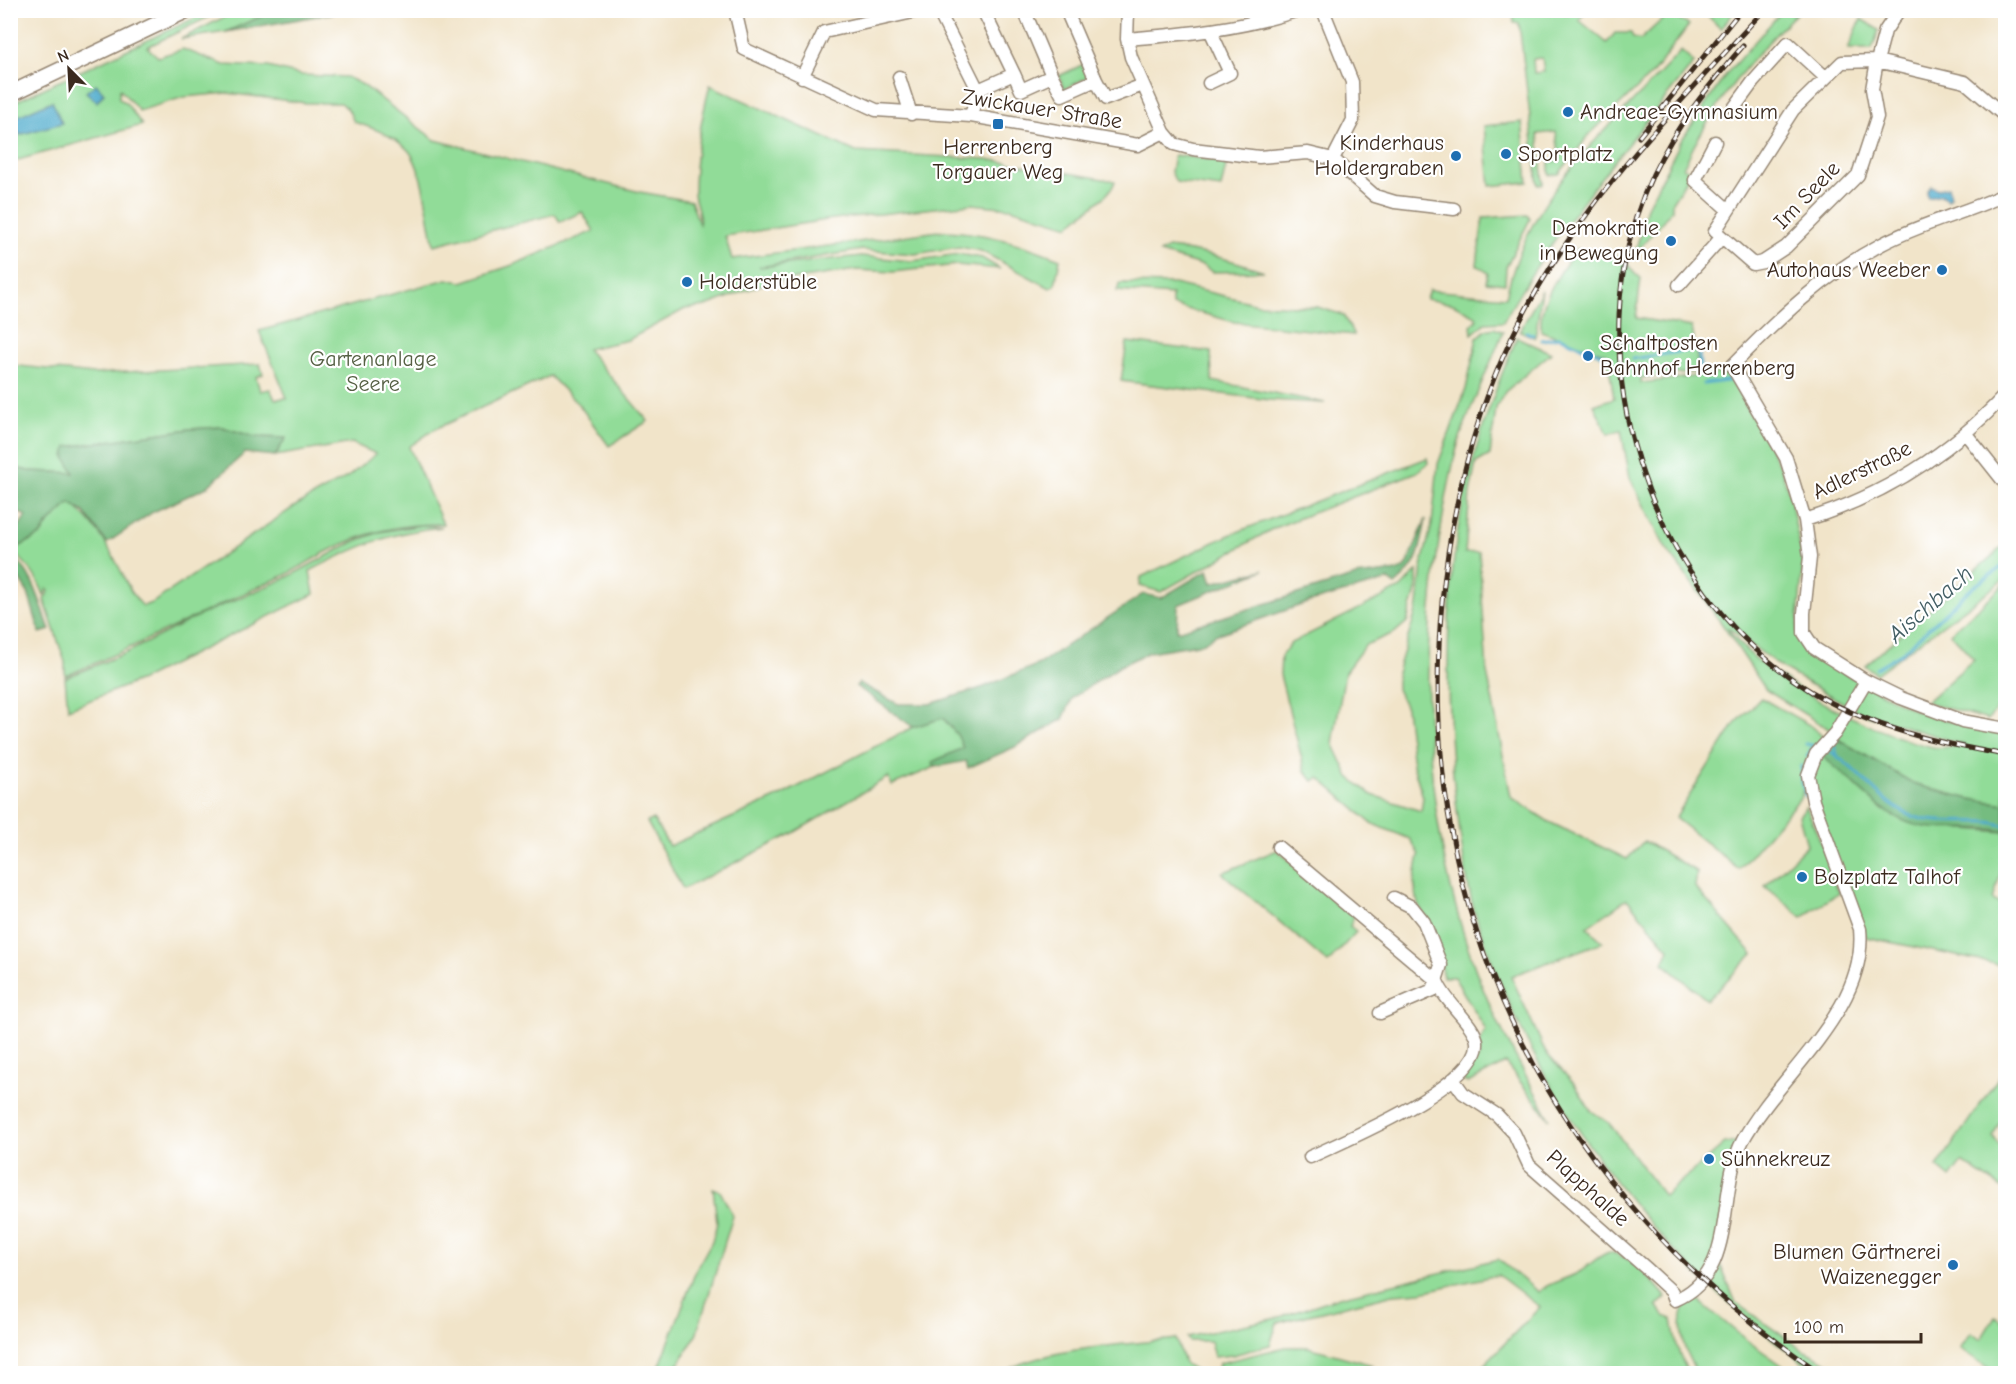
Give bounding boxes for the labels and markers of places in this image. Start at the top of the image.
place label: Andreae-Gymnasium [1580,99,1778,125]
marker: Andreae-Gymnasium [1561,105,1575,119]
marker: Herrenberg Torgauer Weg [991,117,1005,131]
place label: Kinderhaus Holdergraben [1315,130,1444,181]
place label: Herrenberg Torgauer Weg [933,134,1063,185]
place label: Sportplatz [1518,141,1613,167]
marker: Sportplatz [1499,147,1513,161]
marker: Kinderhaus Holdergraben [1449,149,1463,163]
place label: Demokratie in Bewegung [1539,215,1659,266]
marker: Demokratie in Bewegung [1664,234,1678,248]
place label: Autohaus Weeber [1767,257,1930,283]
marker: Autohaus Weeber [1935,263,1949,277]
place label: Holderstüble [699,269,817,295]
marker: Holderstüble [680,275,694,289]
place label: Schaltposten Bahnhof Herrenberg [1600,330,1795,381]
marker: Schaltposten Bahnhof Herrenberg [1581,349,1595,363]
place label: Bolzplatz Talhof [1814,864,1962,890]
marker: Bolzplatz Talhof [1795,870,1809,884]
place label: Sühnekreuz [1721,1146,1831,1172]
marker: Sühnekreuz [1702,1152,1716,1166]
place label: Blumen Gärtnerei Waizenegger [1773,1239,1941,1290]
marker: Blumen Gärtnerei Waizenegger [1946,1258,1960,1272]

